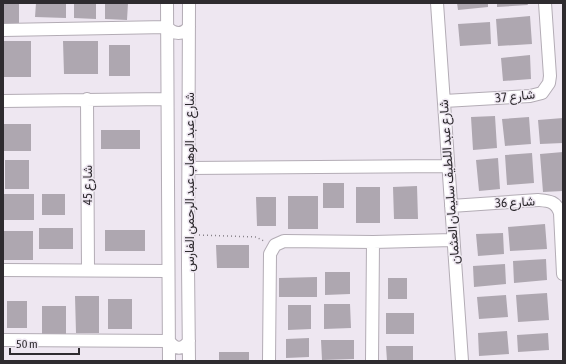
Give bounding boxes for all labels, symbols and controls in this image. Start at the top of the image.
street label: شارع 37 [494,86,536,108]
street label: شارع عبد الوهاب عبد الرحمن الفارس [182,92,199,272]
street label: شارع عبد اللطيف سليمان العثمان [436,99,464,265]
street label: شارع 45 [80,165,97,205]
street label: شارع 36 [495,193,536,213]
scale bar [10,330,79,356]
text: 50 m [16,337,38,351]

